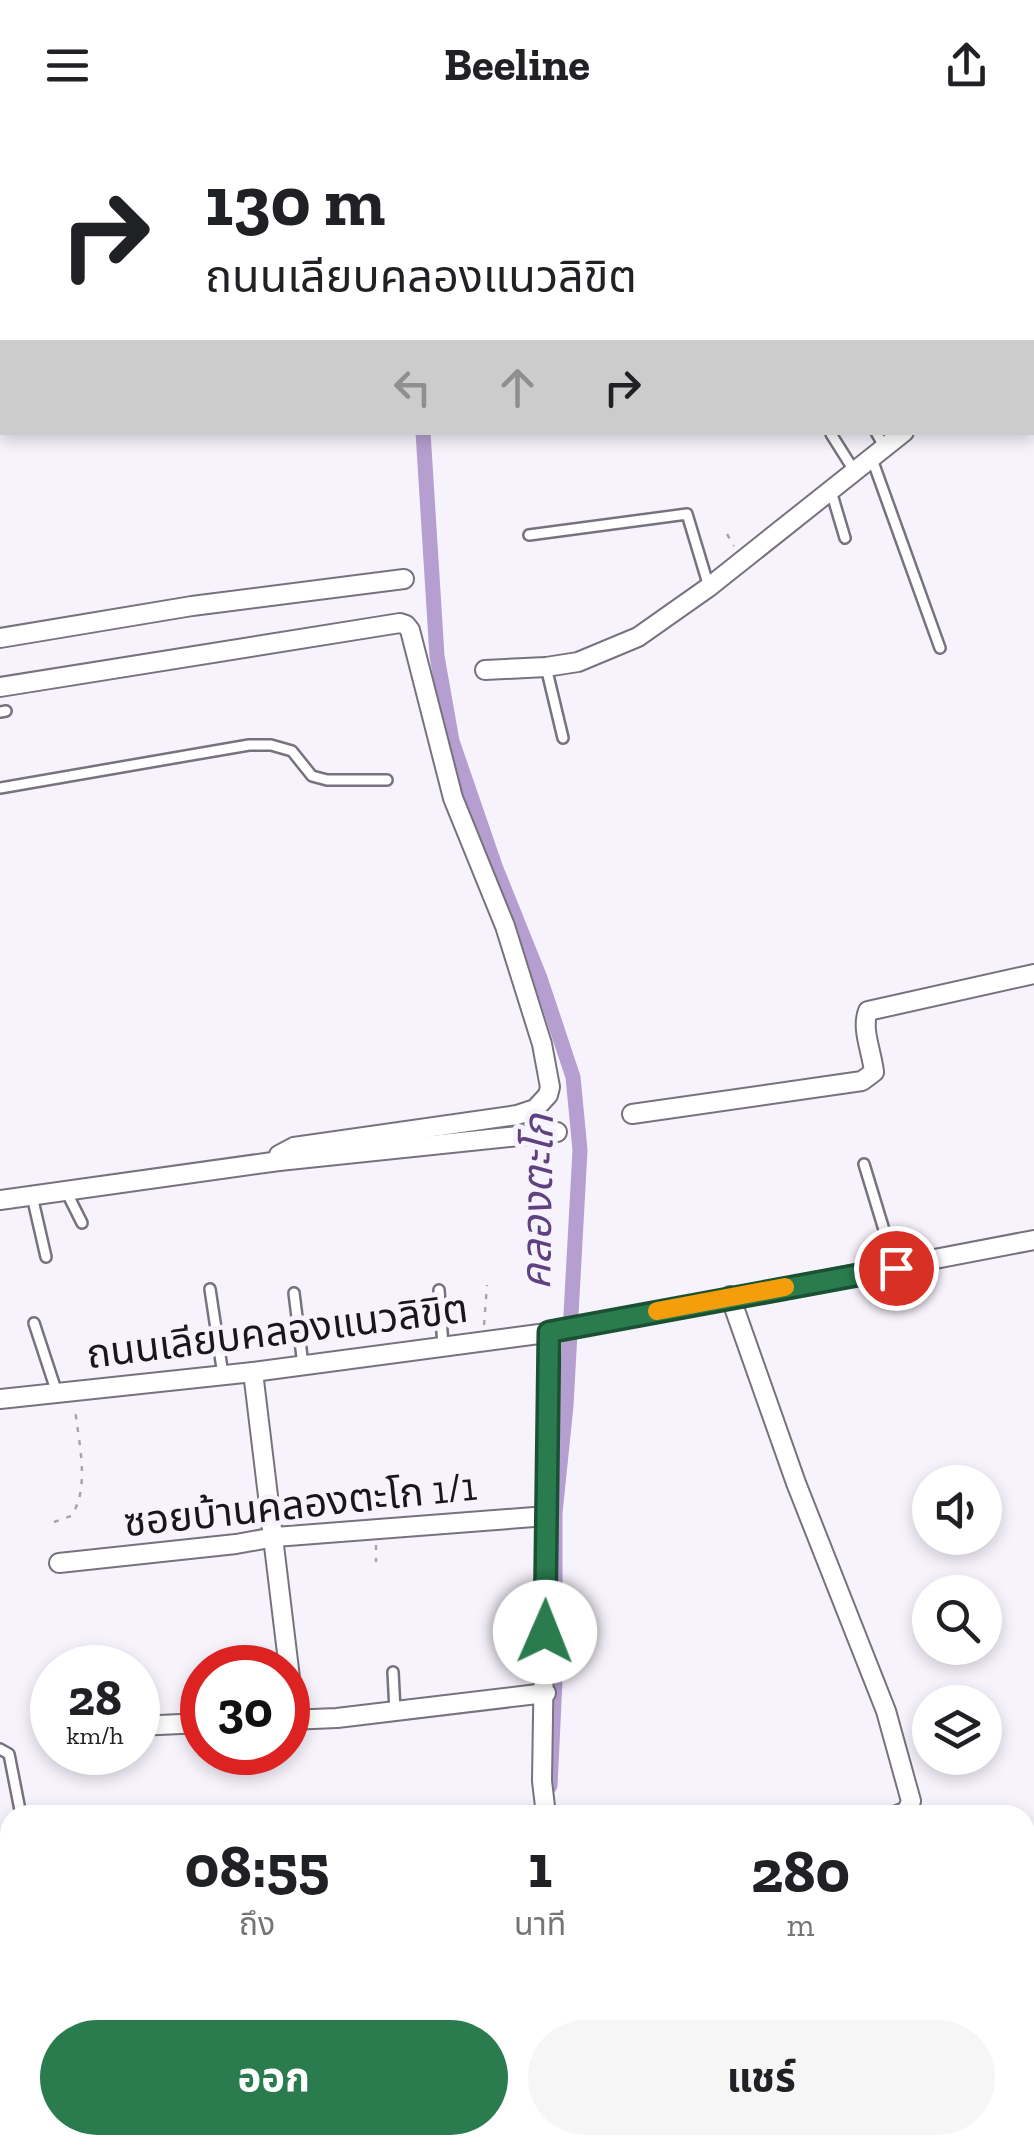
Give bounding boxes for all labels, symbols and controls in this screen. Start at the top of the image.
icon: menu [40,38,95,93]
text: Beeline [444,38,590,92]
icon: share [939,38,994,93]
text: 130 m [205,159,385,243]
icon: right [40,170,170,300]
text: ถนนเลียบคลองแนวลิขิต [205,250,637,304]
icon: left [385,360,440,415]
icon: ahead [490,360,545,415]
icon: right [595,360,650,415]
water label: คลองตะโก [510,1112,564,1290]
pin [854,1226,939,1311]
icon: arrive [869,1241,924,1296]
street label: ถนนเลียบคลองแนวลิขิต [84,1284,470,1378]
street label: ซอยบ้านคลองตะโก 1/1 [121,1462,479,1546]
map controls [912,1465,1002,1775]
button: sound [912,1465,1002,1555]
button: search [912,1575,1002,1665]
position arrow [493,1580,597,1684]
speed limit sign: 30 [180,1645,310,1775]
text: 28 [68,1668,122,1728]
button: layers [912,1685,1002,1775]
text: km/h [66,1720,124,1750]
text: 08:55 [185,1830,329,1902]
text: 1 [528,1830,552,1902]
text: 280 [751,1835,850,1907]
text: ถึง [239,1905,275,1943]
text: นาที [514,1905,566,1943]
text: m [787,1906,814,1944]
button: ออก [40,2020,508,2135]
button: แชร์ [528,2020,995,2135]

